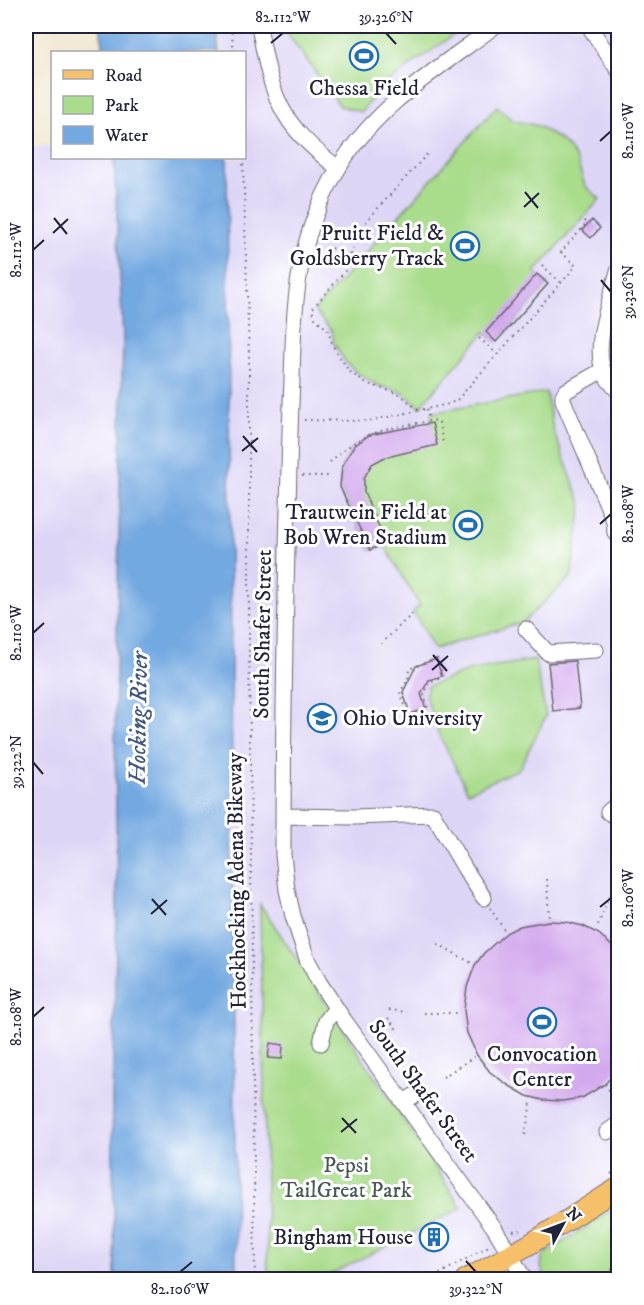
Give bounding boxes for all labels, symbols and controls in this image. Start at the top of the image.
text: 82.112°W [255,8,311,27]
text: 39.326°N [359,8,413,27]
sports icon: Chessa Field [348,40,380,72]
legend [51,51,246,159]
text: Road [105,65,142,87]
place label: Chessa Field [309,75,419,102]
text: Park [105,95,139,117]
text: 82.110°W [619,103,638,159]
text: Water [104,125,148,147]
place label: Pruitt Field & Goldsberry Track [290,220,444,272]
text: 82.112°W [7,222,26,278]
sports icon: Pruitt Field & Goldsberry Track [449,230,481,262]
text: 39.326°N [619,265,638,319]
text: 82.108°W [619,485,638,543]
place label: Trautwein Field at Bob Wren Stadium [283,499,447,551]
sports icon: Trautwein Field at Bob Wren Stadium [452,509,484,541]
street label: South Shafer Street [248,549,278,719]
text: 82.110°W [7,605,26,661]
water label: Hocking River [123,649,155,785]
school or university icon: Ohio University [306,702,338,734]
place label: Ohio University [343,705,483,732]
text: 39.322°N [7,735,26,789]
street label: Hockhocking Adena Bikeway [221,752,253,1010]
text: 82.106°W [619,868,638,927]
text: 82.108°W [7,988,26,1046]
sports icon: Convocation Center [526,1006,558,1038]
street label: South Shafer Street [362,1014,484,1168]
place label: Convocation Center [487,1041,598,1093]
park label: Pepsi TailGreat Park [280,1152,412,1204]
north arrow [533,1194,593,1254]
text: N [562,1203,585,1226]
building icon: Bingham House [418,1221,450,1253]
place label: Bingham House [273,1224,413,1251]
text: 82.106°W [151,1280,210,1299]
text: 39.322°N [449,1280,503,1299]

